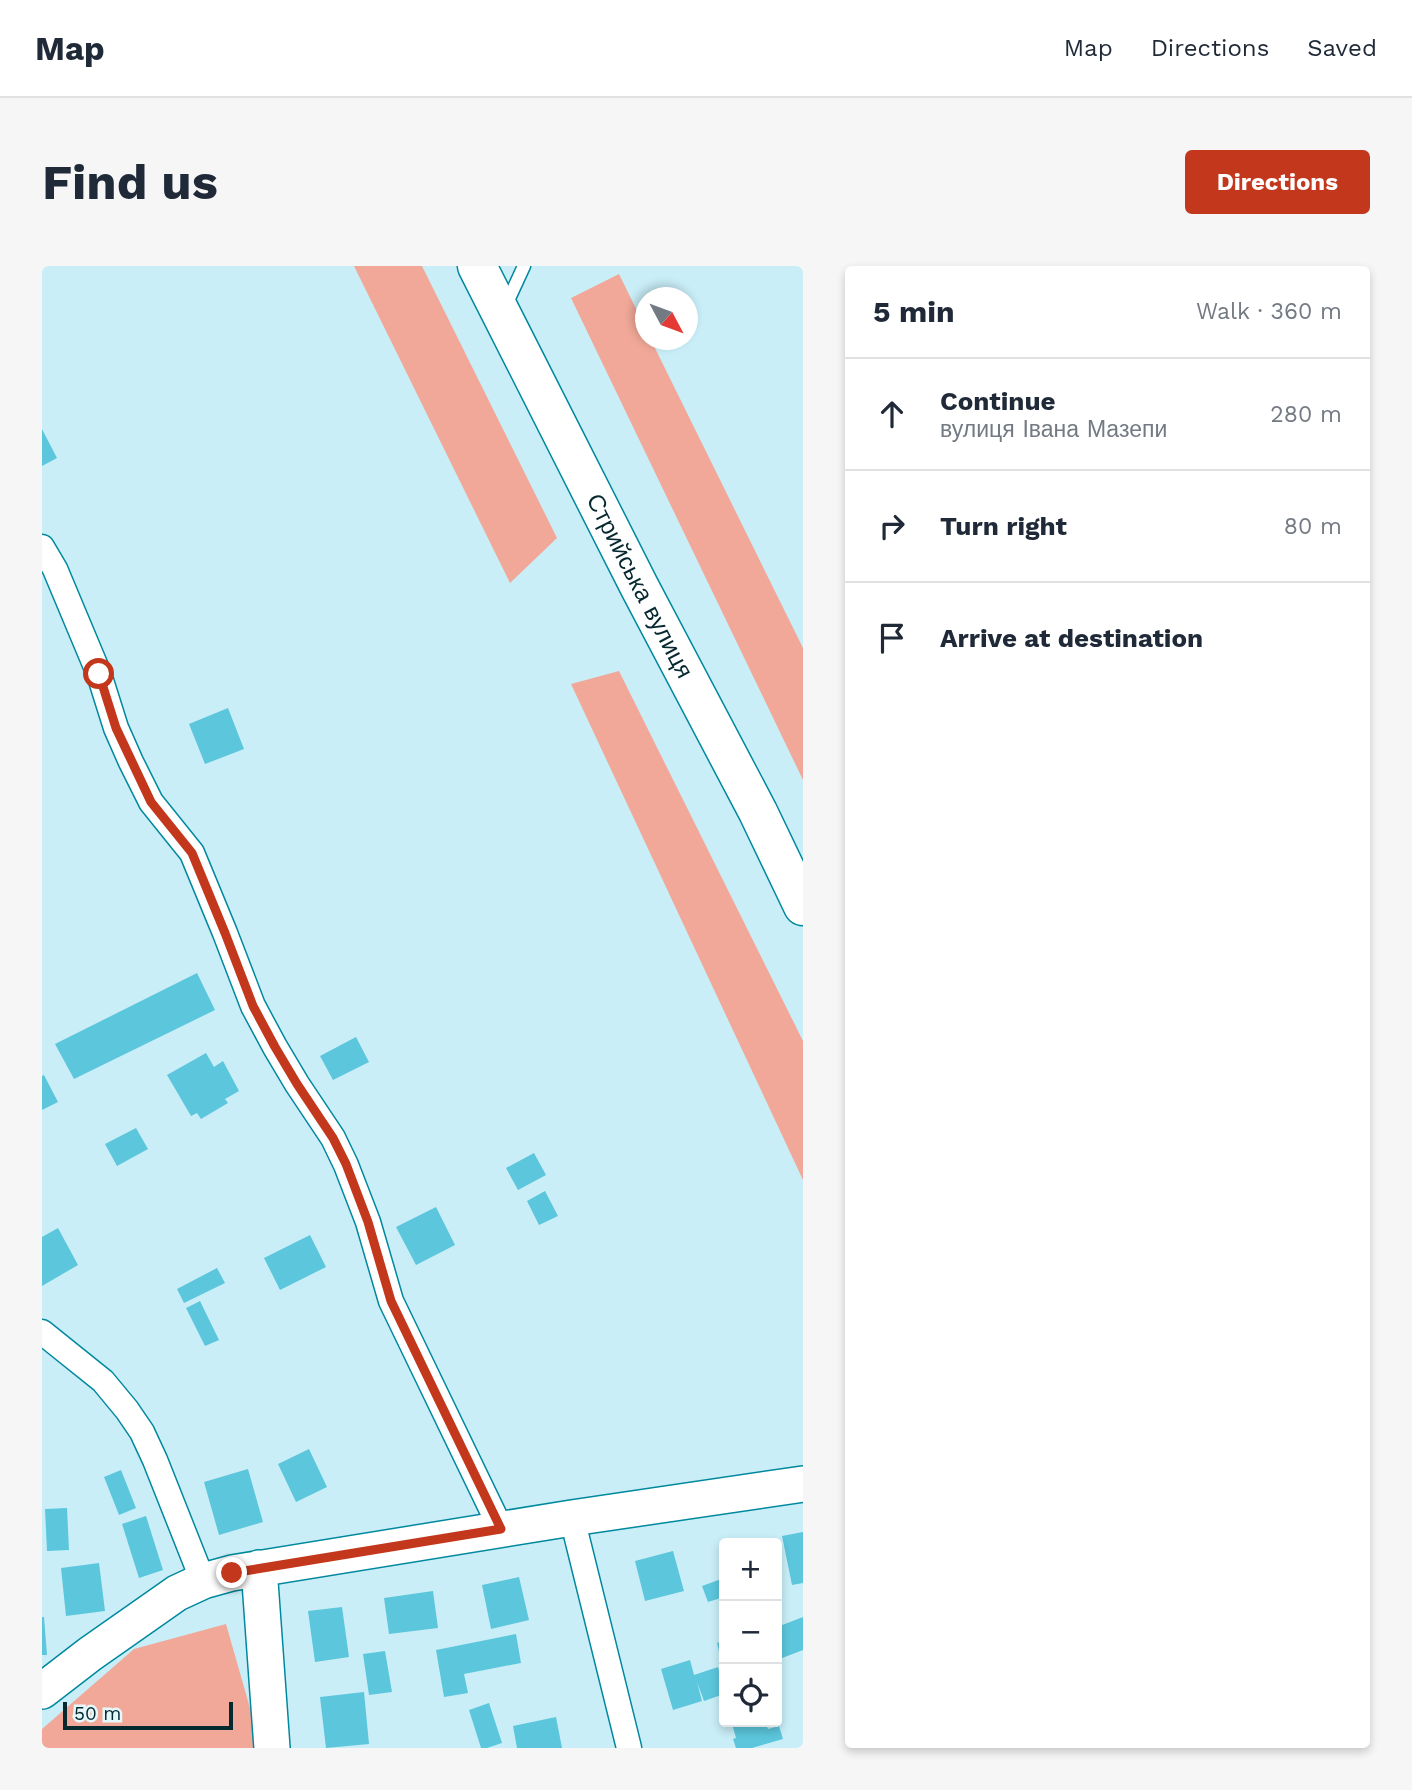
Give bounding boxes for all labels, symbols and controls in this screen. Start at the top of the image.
text: Map [35,29,105,68]
text: Map [1064,34,1113,62]
text: Directions [1151,34,1269,62]
text: Saved [1307,34,1377,62]
button: Directions [1185,150,1370,214]
text: Find us [42,153,218,211]
north arrow [635,287,698,350]
text: 5 min [873,294,955,329]
text: Walk · 360 m [1196,298,1342,325]
text: Continue [940,386,1056,416]
icon: ahead [873,395,911,433]
text: 280 m [1270,401,1342,428]
text: вулиця Івана Мазепи [940,416,1167,443]
street label: Стрийська вулиця [581,489,699,683]
icon: right [873,507,911,545]
text: Turn right [940,511,1067,541]
text: 80 m [1284,513,1342,540]
icon: arrive [873,619,911,657]
text: Arrive at destination [940,623,1203,653]
route start [83,658,114,689]
map controls [719,1538,782,1727]
button: + [719,1538,782,1601]
route end [216,1557,247,1588]
button: − [719,1601,782,1664]
button: locate [719,1664,782,1727]
scale bar [63,1699,233,1731]
text: 50 m [74,1702,121,1725]

